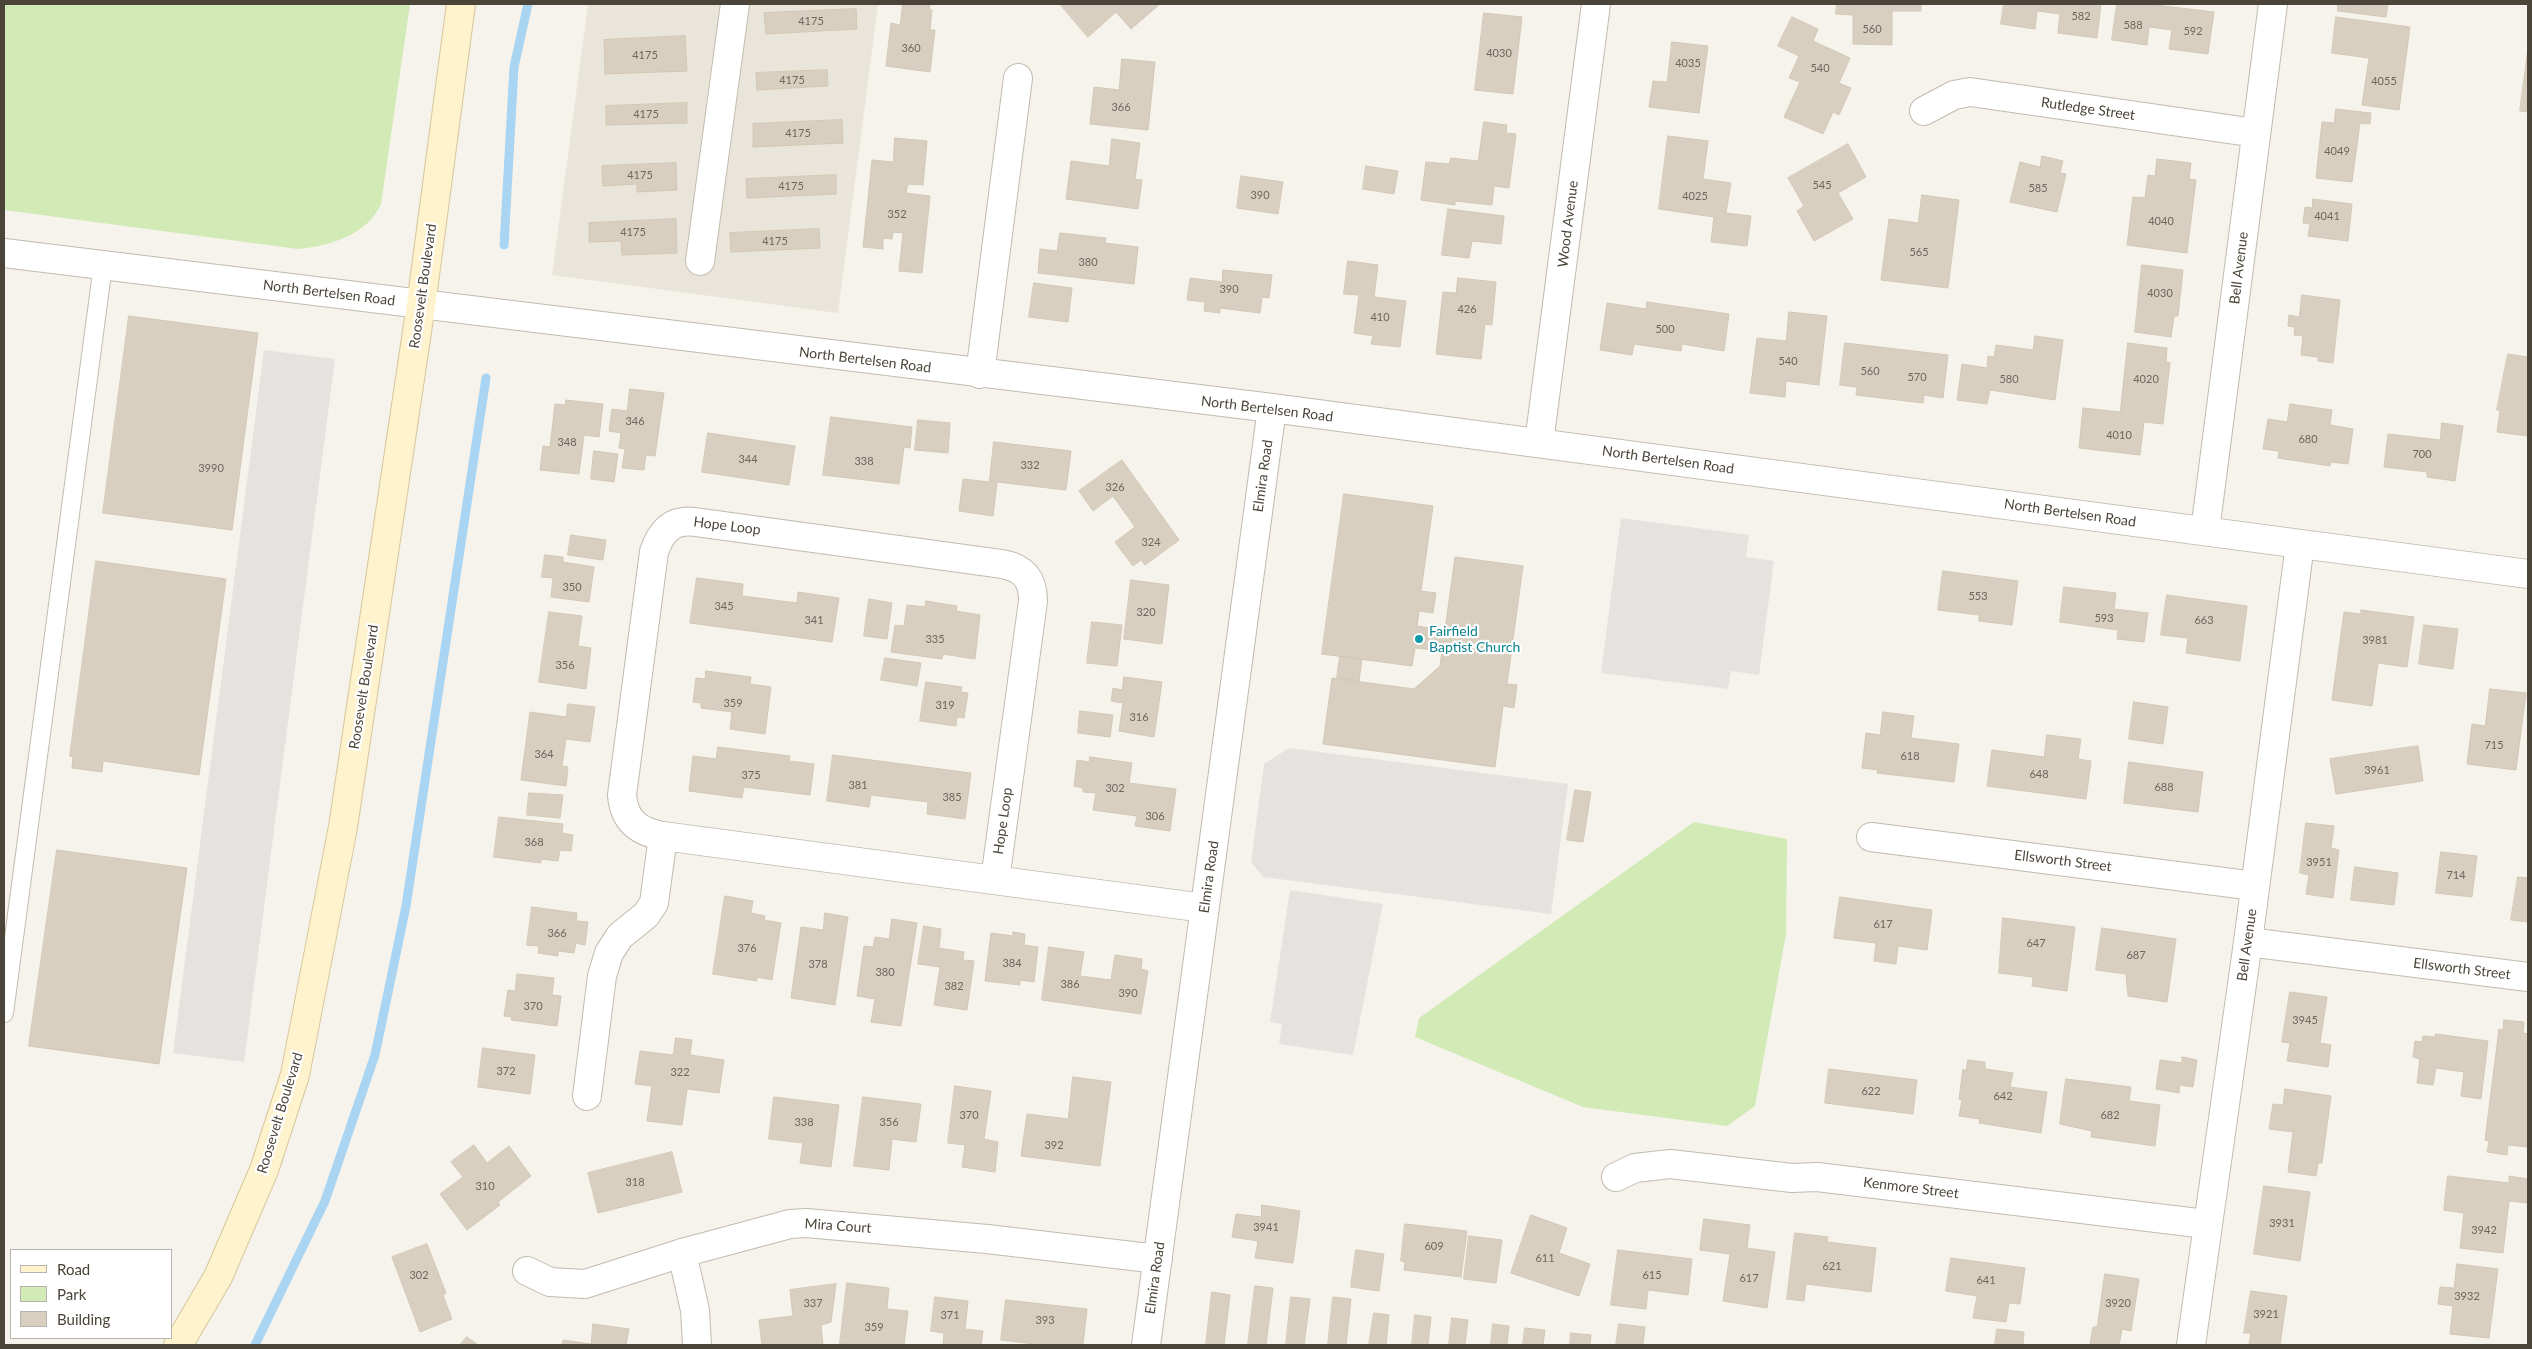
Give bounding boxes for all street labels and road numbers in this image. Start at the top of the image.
street label: Rutledge Street [2040,94,2136,124]
street label: Wood Avenue [1554,180,1582,268]
street label: Roosevelt Boulevard [406,223,440,349]
street label: Bell Avenue [2226,231,2252,305]
street label: North Bertelsen Road [262,277,396,309]
street label: North Bertelsen Road [798,344,932,376]
street label: North Bertelsen Road [1200,393,1334,425]
street label: Elmira Road [1250,439,1276,513]
street label: North Bertelsen Road [1601,442,1735,478]
street label: North Bertelsen Road [2003,495,2137,531]
street label: Hope Loop [692,514,762,538]
street label: Roosevelt Boulevard [346,624,382,750]
street label: Hope Loop [990,786,1016,856]
street label: Elmira Road [1196,840,1222,914]
street label: Ellsworth Street [2013,847,2113,875]
street label: Bell Avenue [2234,908,2260,982]
street label: Ellsworth Street [2412,955,2512,983]
street label: Roosevelt Boulevard [254,1050,306,1176]
street label: Kenmore Street [1862,1174,1960,1202]
street label: Mira Court [804,1215,872,1237]
street label: Elmira Road [1142,1241,1168,1315]

